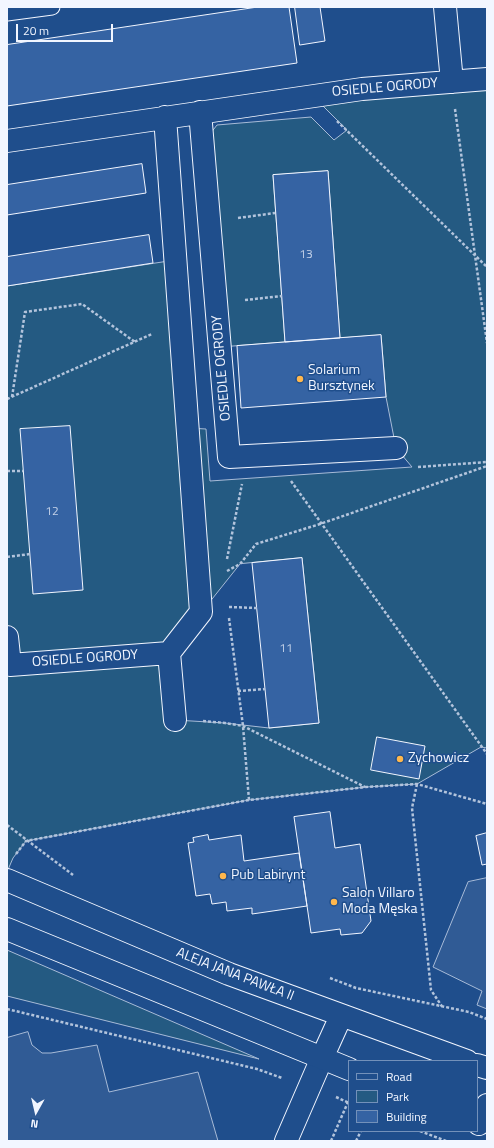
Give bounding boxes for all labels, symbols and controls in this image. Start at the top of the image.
scale bar [18,16,115,42]
text: 20 m [23,21,49,40]
street label: OSIEDLE OGRODY [331,75,439,101]
house number: 13 [299,248,313,262]
street label: OSIEDLE OGRODY [209,314,235,422]
place label: Solarium Bursztynek [308,363,375,396]
marker: Solarium Bursztynek [295,374,305,384]
house number: 12 [45,505,59,519]
house number: 11 [279,642,293,656]
street label: OSIEDLE OGRODY [31,647,139,671]
place label: Zychowicz [408,751,469,767]
marker: Zychowicz [395,754,405,764]
place label: Pub Labirynt [231,868,305,884]
marker: Pub Labirynt [218,871,228,881]
place label: Salon Villaro Moda Męska [342,886,418,918]
marker: Salon Villaro Moda Męska [329,897,339,907]
street label: ALEJA JANA PAWŁA II [174,945,296,1005]
legend [348,1060,478,1132]
text: Road [386,1067,412,1086]
text: Park [386,1087,409,1106]
north arrow [16,1092,56,1132]
text: Building [386,1107,427,1126]
text: N [29,1115,39,1132]

